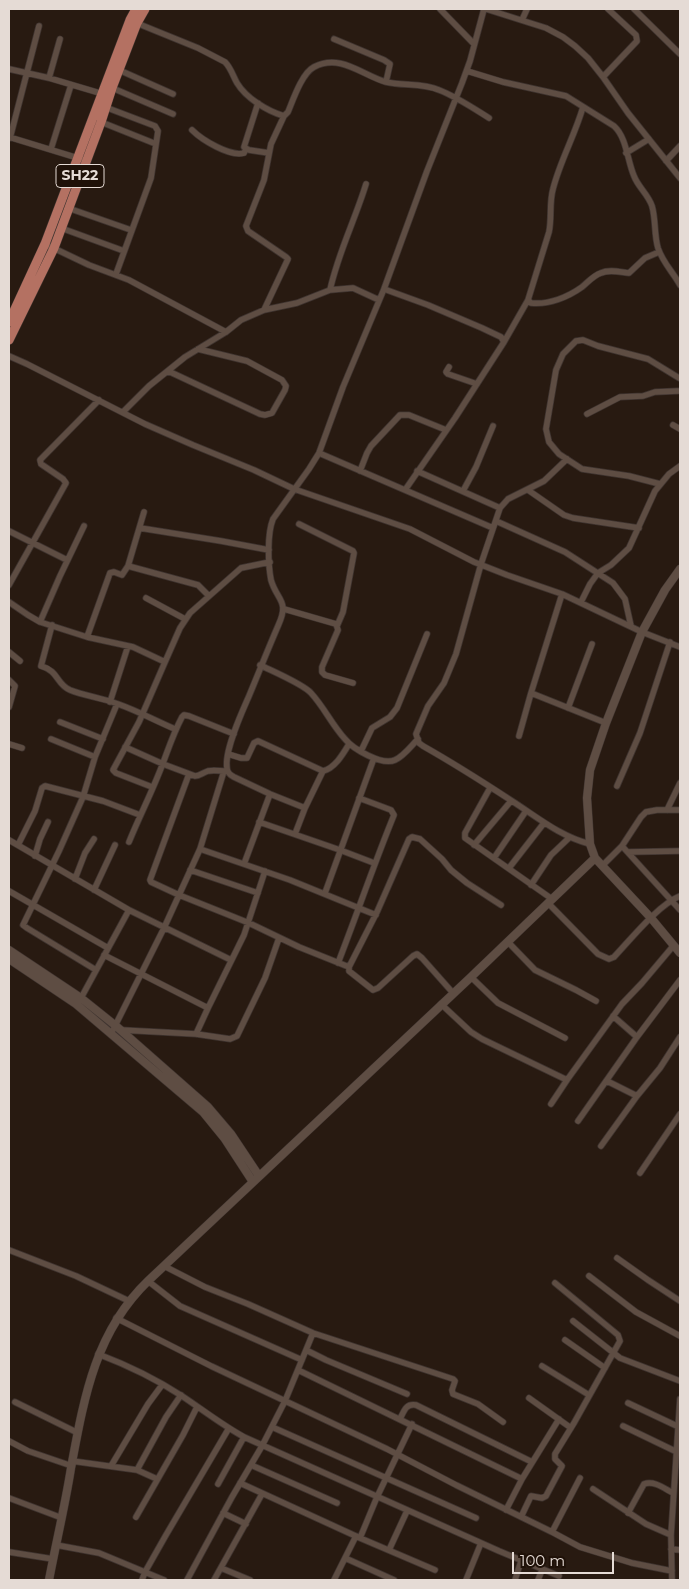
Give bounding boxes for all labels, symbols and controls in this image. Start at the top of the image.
road number: SH22 [56,165,104,188]
scale bar [514,1542,616,1574]
text: 100 m [520,1551,565,1570]

